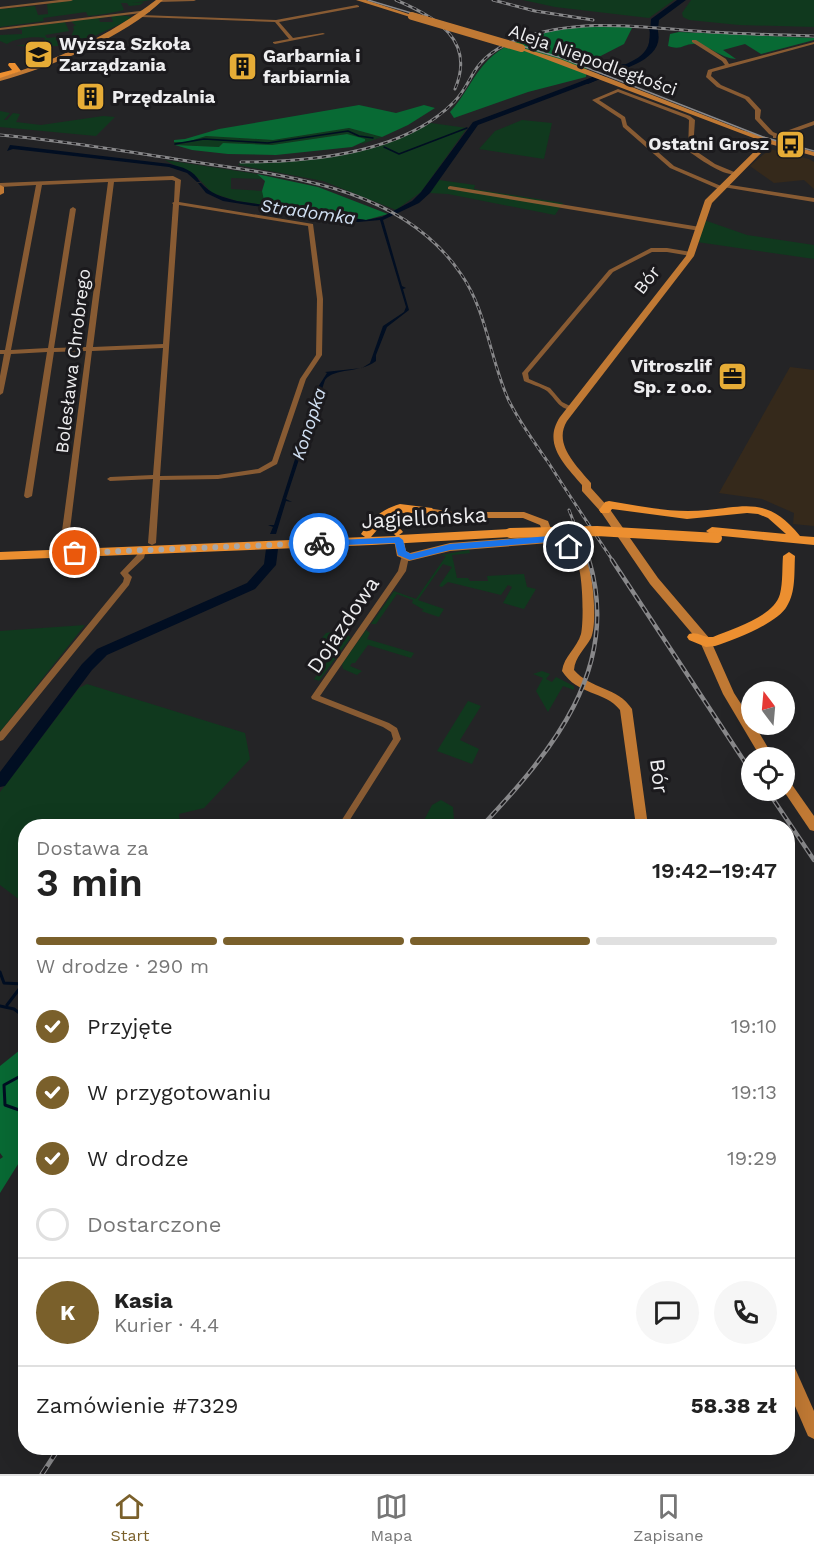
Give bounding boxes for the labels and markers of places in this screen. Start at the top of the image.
place label: Wyższa Szkoła Zarządzania [59,33,191,75]
school or university icon: Wyższa Szkoła Zarządzania [22,38,54,70]
place label: Garbarnia i farbiarnia [263,45,361,87]
building icon: Garbarnia i farbiarnia [226,50,258,82]
building icon: Przędzalnia [75,81,107,113]
place label: Przędzalnia [112,86,216,107]
bus stop icon: Ostatni Grosz [774,128,806,160]
place label: Ostatni Grosz [648,133,769,154]
place label: Vitroszlif Sp. z o.o. [631,355,713,397]
office icon: Vitroszlif Sp. z o.o. [717,360,749,392]
pin [543,521,594,572]
pin [49,527,100,578]

